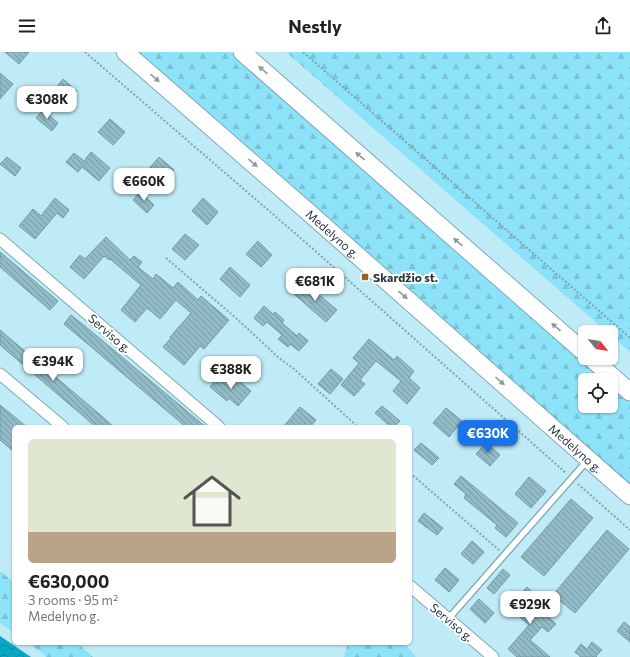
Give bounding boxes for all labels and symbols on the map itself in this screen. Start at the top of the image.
one-way arrow [257,65,268,74]
one-way arrow [149,73,160,82]
pin: €308K [19,86,75,120]
one-way arrow [355,151,366,160]
one-way arrow [247,159,258,168]
pin: €660K [116,168,172,202]
street label: Medelyno g. [303,207,362,261]
one-way arrow [453,237,463,246]
pin: €681K [287,268,343,302]
place label: Skardžio st. [373,270,438,284]
marker: Skardžio st. [360,272,370,282]
one-way arrow [397,291,408,300]
street label: Serviso g. [86,311,134,355]
one-way arrow [550,323,561,332]
north arrow [578,325,618,365]
pin: €394K [25,348,81,382]
pin: €388K [203,356,259,390]
one-way arrow [495,377,505,386]
pin: €630K [460,420,516,454]
street label: Medelyno g. [546,421,605,475]
pin: €929K [502,591,558,625]
street label: Serviso g. [428,600,476,644]

